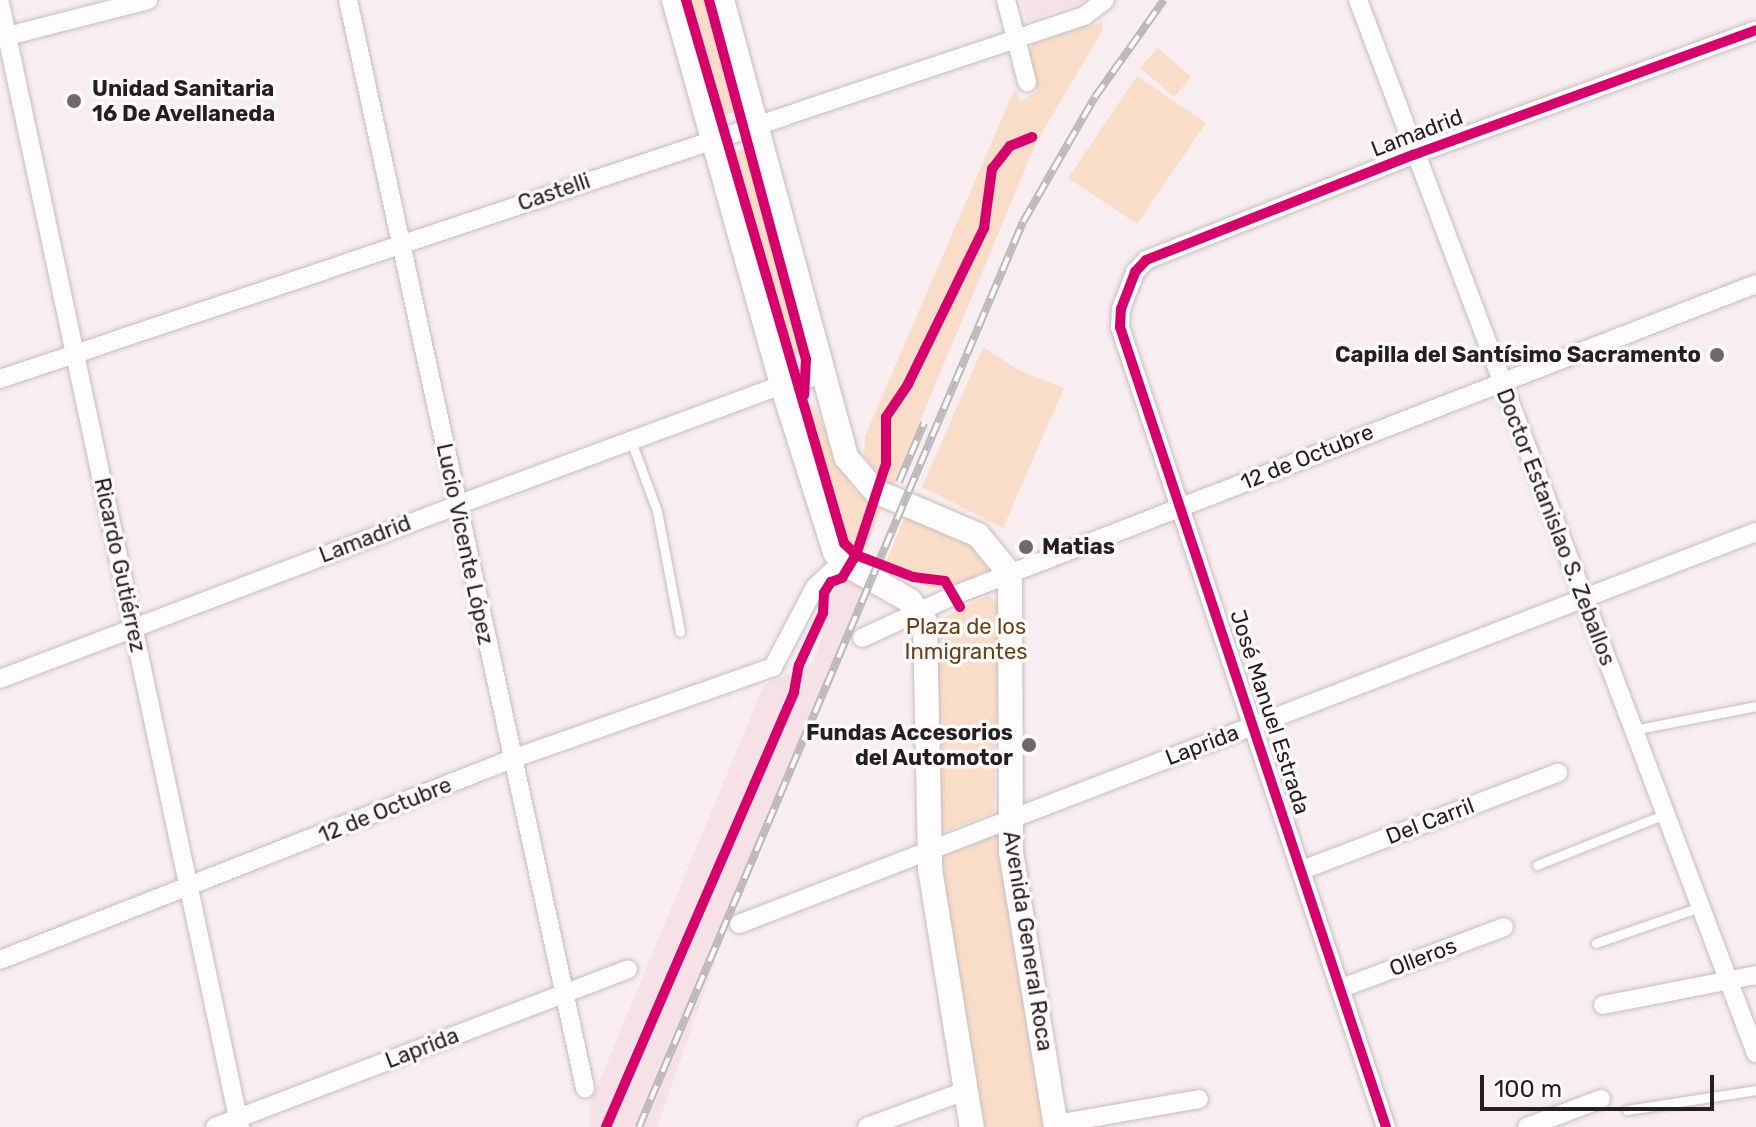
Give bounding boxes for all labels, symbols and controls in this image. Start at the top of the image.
place label: Unidad Sanitaria 16 De Avellaneda [92,75,276,126]
marker: Unidad Sanitaria 16 De Avellaneda [63,90,85,112]
street label: Lamadrid [1367,103,1467,163]
street label: Castelli [514,167,594,217]
place label: Capilla del Santísimo Sacramento [1335,342,1701,368]
marker: Capilla del Santísimo Sacramento [1708,346,1726,364]
street label: Doctor Estanislao S. Zeballos [1491,384,1621,670]
street label: 12 de Octubre [1237,418,1377,496]
street label: Lucio Vicente López [431,441,499,647]
street label: Ricardo Gutiérrez [89,475,151,655]
street label: Lamadrid [315,509,415,569]
place label: Matias [1042,534,1115,560]
marker: Matias [1017,538,1035,556]
street label: José Manuel Estrada [1224,606,1316,818]
park label: Plaza de los Inmigrantes [905,613,1027,664]
place label: Fundas Accesorios del Automotor [805,719,1013,770]
street label: Laprida [1162,719,1242,771]
marker: Fundas Accesorios del Automotor [1020,736,1038,754]
street label: 12 de Octubre [315,771,455,849]
street label: Del Carril [1382,792,1478,850]
street label: Avenida General Roca [998,829,1058,1053]
street label: Olleros [1386,932,1460,982]
street label: Laprida [382,1022,462,1074]
scale bar [1484,1059,1718,1109]
text: 100 m [1494,1075,1562,1103]

